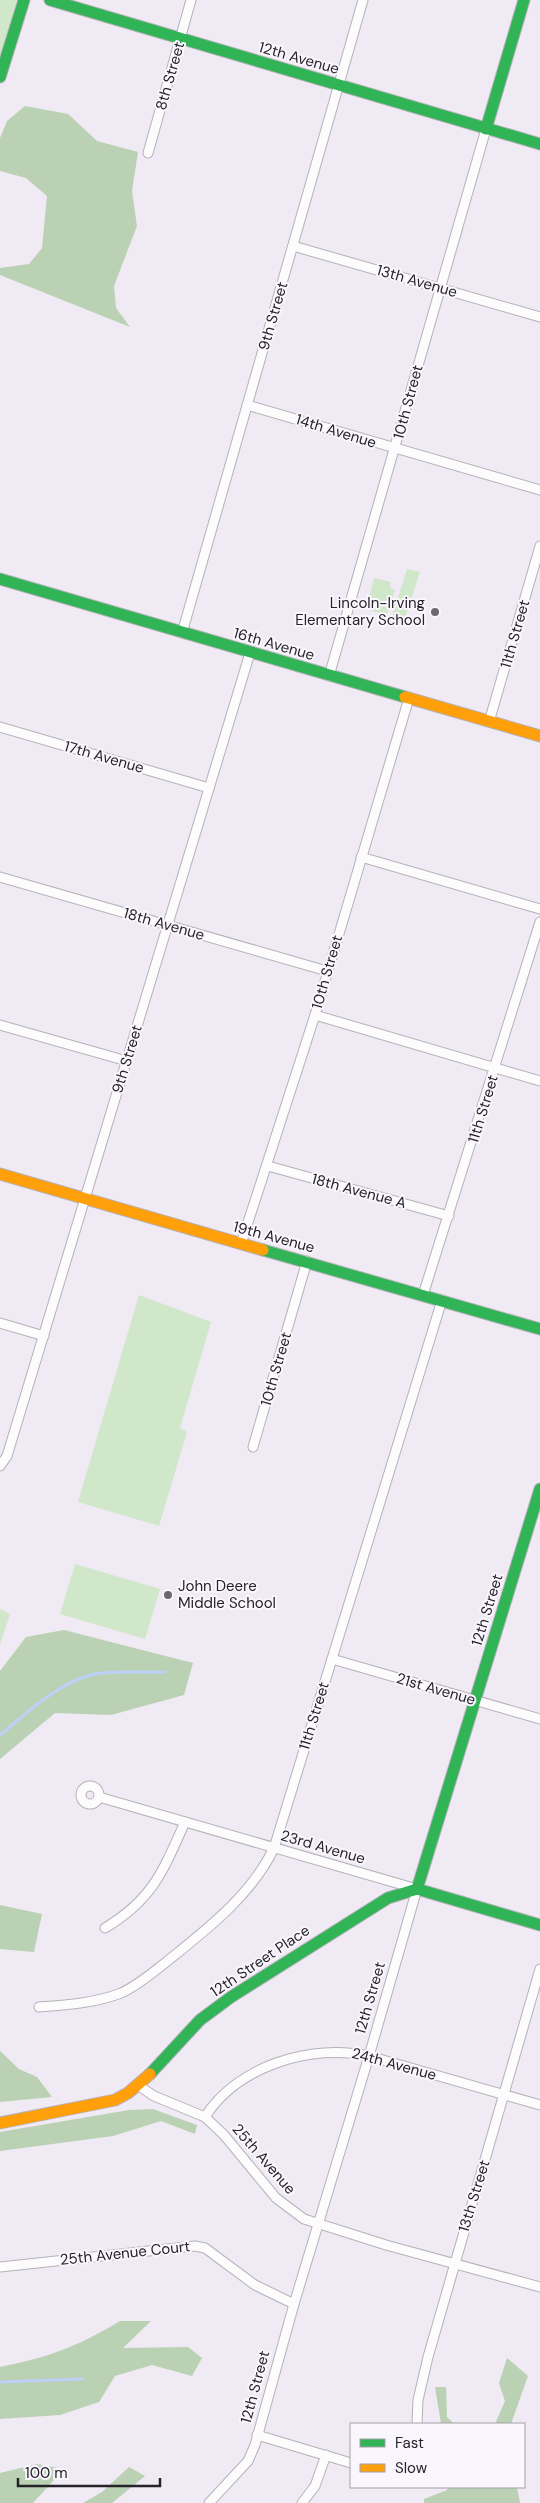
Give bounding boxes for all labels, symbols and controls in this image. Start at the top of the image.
street label: 12th Avenue [256,37,342,79]
street label: 8th Street [151,39,189,112]
street label: 13th Avenue [374,260,460,302]
street label: 9th Street [254,279,292,353]
street label: 10th Street [389,363,428,441]
street label: 14th Avenue [293,409,379,453]
place label: Lincoln-Irving Elementary School [295,593,425,630]
street label: 11th Street [496,597,534,671]
marker: Lincoln-Irving Elementary School [429,606,441,618]
street label: 16th Avenue [231,623,317,665]
street label: 17th Avenue [62,736,146,778]
street label: 18th Avenue [121,903,207,945]
street label: 10th Street [307,933,347,1011]
street label: 9th Street [107,1022,147,1096]
street label: 11th Street [463,1072,503,1146]
street label: 18th Avenue A [309,1169,409,1213]
street label: 19th Avenue [231,1217,317,1257]
street label: 10th Street [256,1330,296,1408]
street label: 12th Street [467,1571,507,1648]
place label: John Deere Middle School [178,1576,276,1613]
marker: John Deere Middle School [162,1589,174,1601]
street label: 21st Avenue [394,1668,478,1710]
street label: 11th Street [294,1679,334,1753]
street label: 23rd Avenue [278,1825,368,1869]
street label: 12th Street Place [206,1920,314,2002]
street label: 12th Street [350,1959,390,2036]
street label: 24th Avenue [349,2043,439,2085]
street label: 25th Avenue [228,2120,300,2198]
street label: 13th Street [454,2157,494,2235]
street label: 25th Avenue Court [59,2236,191,2270]
street label: 12th Street [236,2348,274,2425]
legend [350,2423,525,2488]
text: Fast [395,2433,424,2453]
scale bar [18,2456,160,2488]
text: Slow [395,2458,428,2478]
text: 100 m [25,2463,68,2483]

